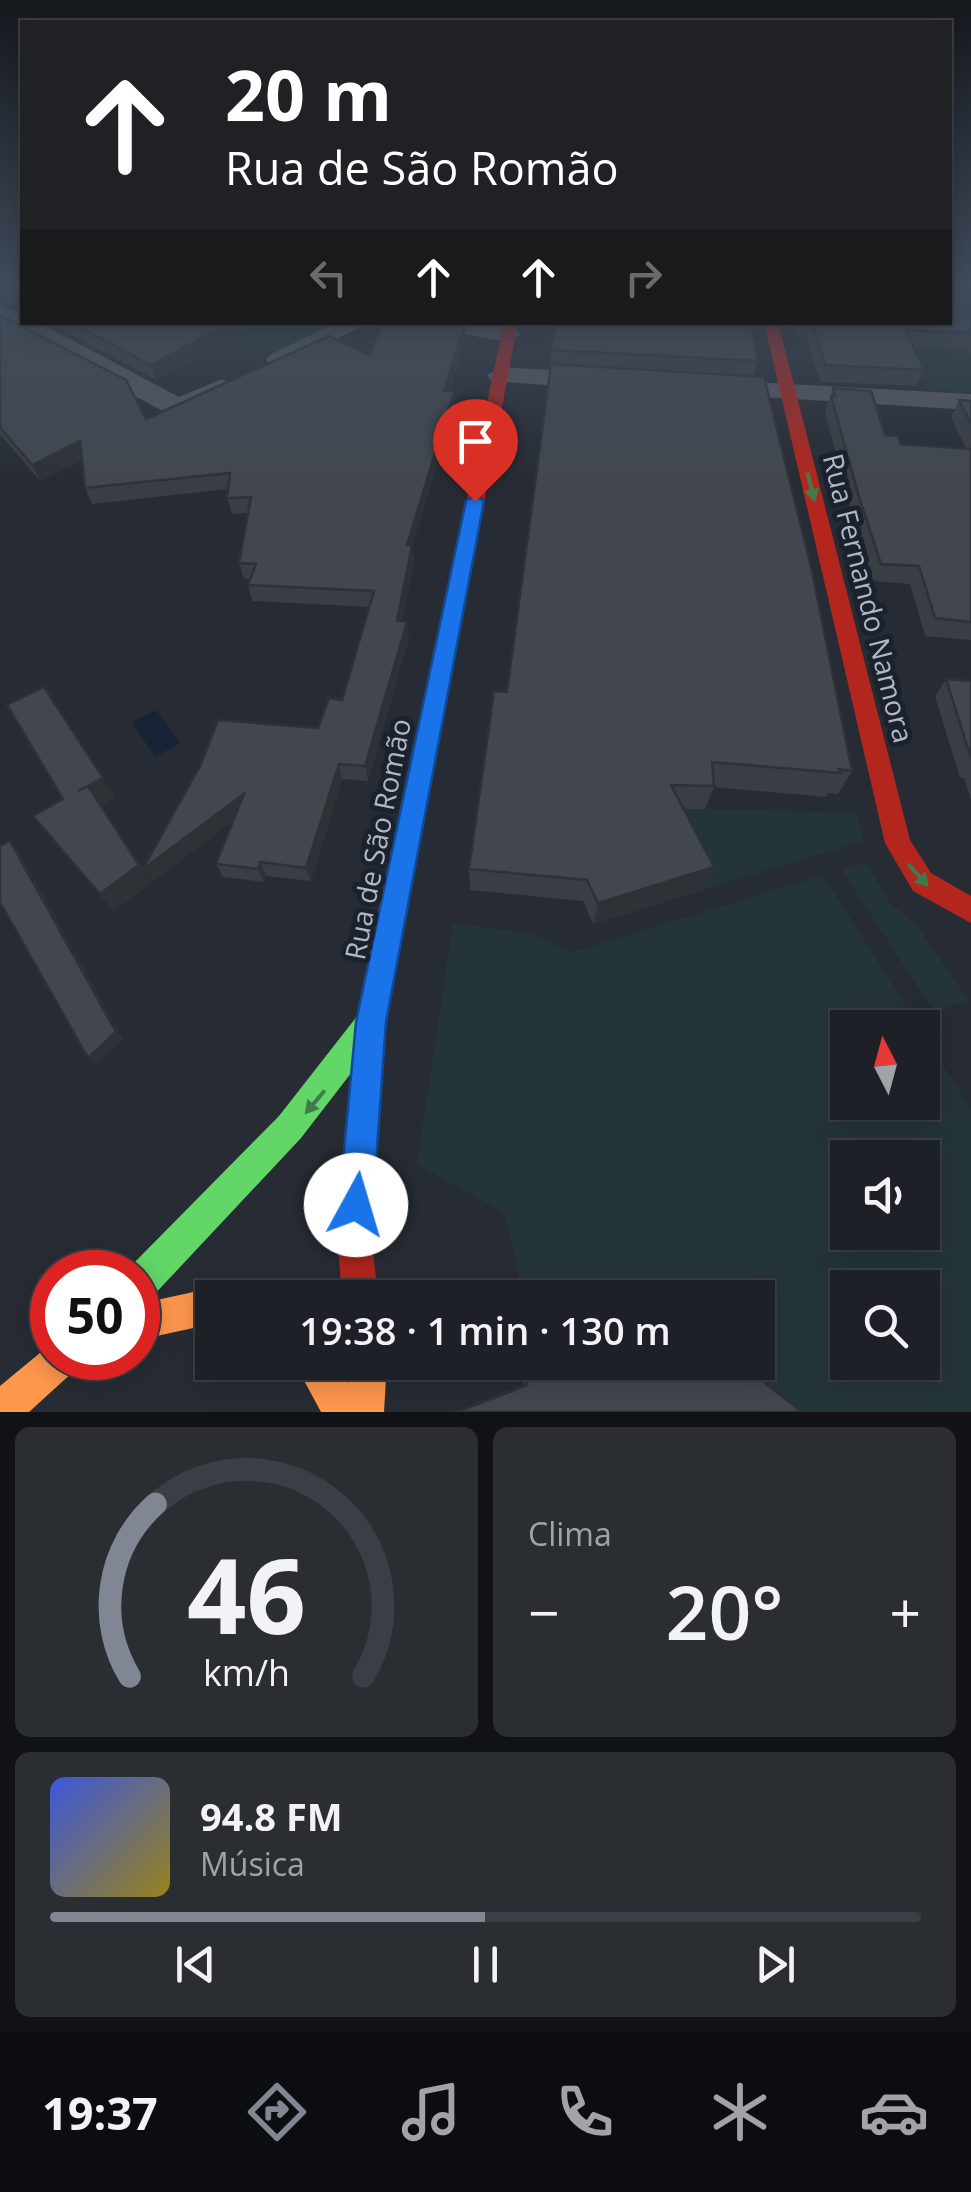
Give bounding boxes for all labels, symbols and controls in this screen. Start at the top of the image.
text: 20 m [225,46,392,142]
icon: ahead [60,60,190,190]
text: Rua de São Romão [225,137,619,198]
icon: left [301,250,356,305]
icon: ahead [406,250,461,305]
icon: ahead [511,250,566,305]
icon: right [616,250,671,305]
pin [433,399,518,502]
icon: arrive [448,414,503,469]
street label: Rua Fernando Namora [815,450,923,746]
one-way arrow [803,472,819,503]
street label: Rua de São Romão [335,715,419,963]
one-way arrow [906,863,929,887]
north arrow [830,1010,940,1120]
map controls [830,1010,940,1380]
one-way arrow [305,1089,326,1114]
button: sound [830,1140,940,1250]
position arrow [304,1153,408,1257]
speed limit sign: 50 [30,1250,160,1380]
button: search [830,1270,940,1380]
text: 19:38 · 1 min · 130 m [299,1304,671,1356]
text: Clima [528,1512,612,1555]
text: 46 [187,1523,306,1664]
text: 20° [666,1560,783,1662]
text: − [528,1574,559,1649]
text: + [890,1574,921,1649]
text: km/h [203,1648,290,1696]
text: 94.8 FM [200,1790,343,1842]
text: Música [200,1842,305,1885]
icon: previous [168,1937,223,1992]
icon: pause [458,1937,513,1992]
icon: next [748,1937,803,1992]
icon: directions [242,2077,312,2147]
icon: music [396,2077,466,2147]
icon: phone [550,2077,620,2147]
icon: climate [705,2077,775,2147]
icon: car [859,2077,929,2147]
text: 19:37 [42,2082,158,2143]

